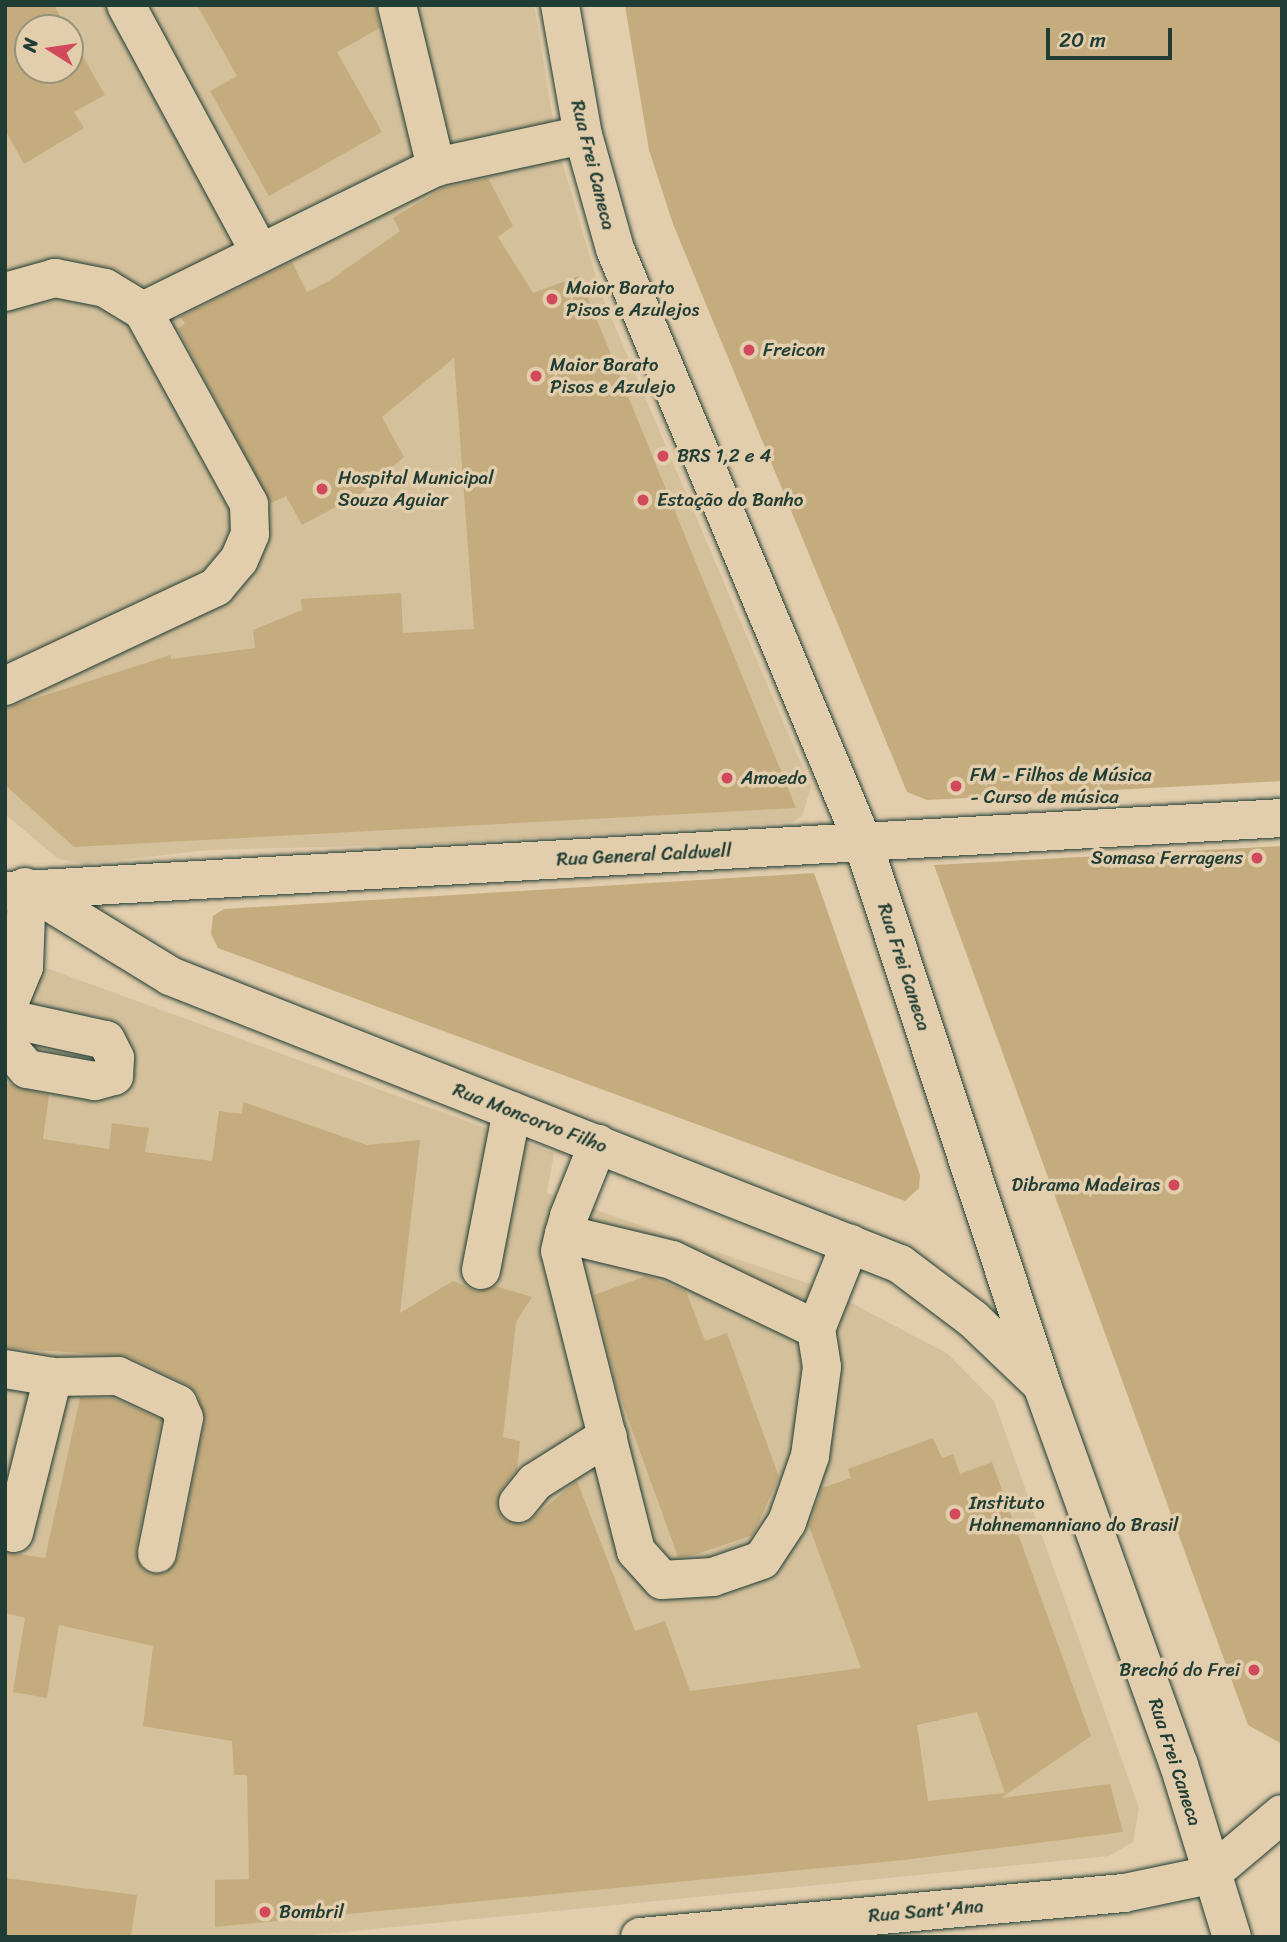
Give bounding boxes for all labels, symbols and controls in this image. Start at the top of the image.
north arrow [14,14,84,84]
scale bar [1049,14,1175,58]
text: 20 m [1059,21,1106,59]
text: N [12,35,47,55]
street label: Rua Frei Caneca [566,97,620,233]
place label: Maior Barato Pisos e Azulejos [566,277,700,321]
marker: Maior Barato Pisos e Azulejos [544,291,560,307]
place label: Freicon [763,339,825,361]
marker: Freicon [741,342,757,358]
place label: Maior Barato Pisos e Azulejo [550,354,675,398]
marker: Maior Barato Pisos e Azulejo [528,368,544,384]
place label: BRS 1,2 e 4 [677,445,771,467]
marker: BRS 1,2 e 4 [655,448,671,464]
place label: Hospital Municipal Souza Aguiar [338,467,494,511]
marker: Hospital Municipal Souza Aguiar [312,479,332,499]
place label: Estação do Banho [657,489,804,511]
marker: Estação do Banho [635,492,651,508]
place label: FM - Filhos de Música - Curso de música [970,764,1152,808]
place label: Amoedo [741,767,807,789]
marker: Amoedo [719,770,735,786]
marker: FM - Filhos de Música - Curso de música [948,778,964,794]
street label: Rua General Caldwell [556,839,732,871]
place label: Somasa Ferragens [1091,847,1243,869]
marker: Somasa Ferragens [1249,850,1265,866]
street label: Rua Frei Caneca [872,899,936,1035]
street label: Rua Moncorvo Filho [450,1078,610,1158]
place label: Dibrama Madeiras [1011,1174,1160,1196]
marker: Dibrama Madeiras [1166,1177,1182,1193]
place label: Instituto Hahnemanniano do Brasil [969,1492,1179,1536]
marker: Instituto Hahnemanniano do Brasil [947,1506,963,1522]
place label: Brechó do Frei [1119,1659,1240,1681]
marker: Brechó do Frei [1246,1662,1262,1678]
street label: Rua Frei Caneca [1143,1694,1207,1830]
street label: Rua Sant'Ana [867,1895,985,1927]
place label: Bombril [279,1901,344,1923]
marker: Bombril [257,1904,273,1920]

